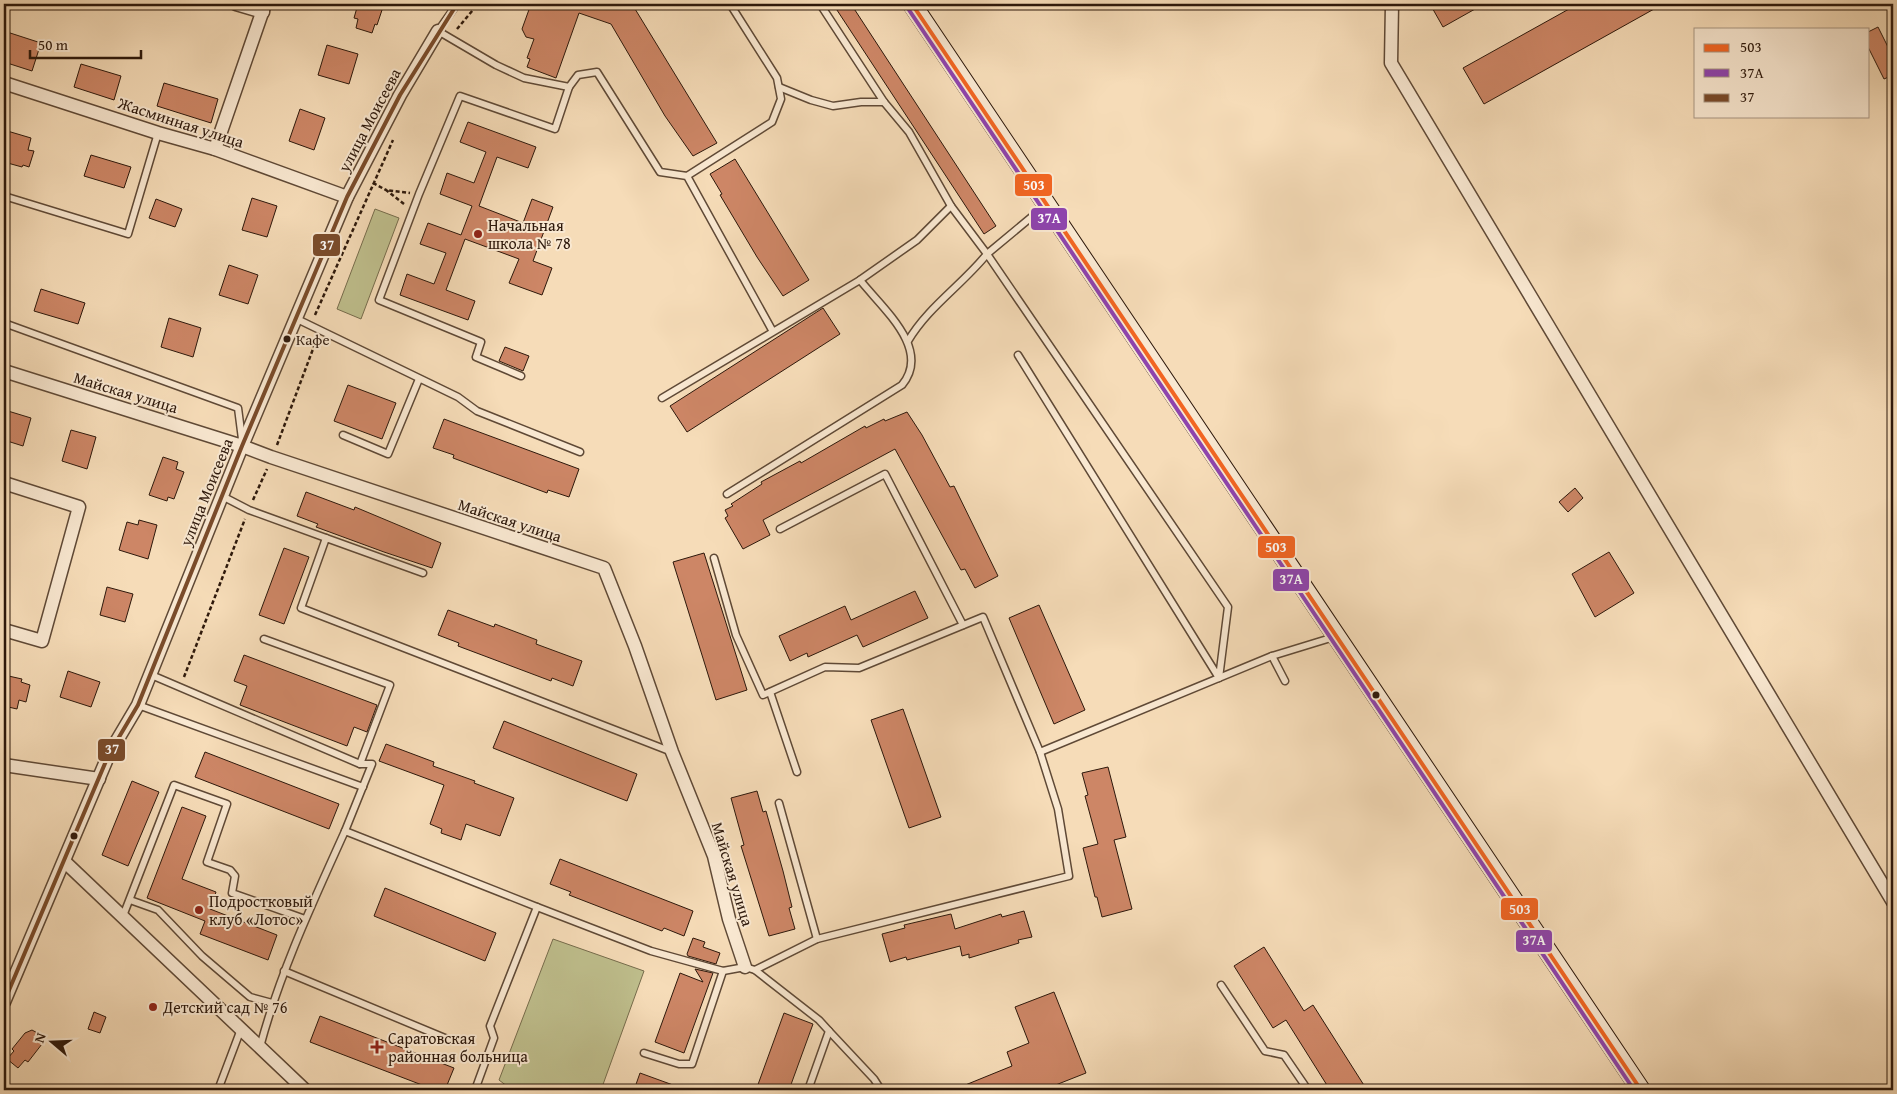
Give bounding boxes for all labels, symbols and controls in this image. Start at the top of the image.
scale bar [30,28,141,60]
legend [1694,28,1870,118]
text: 50 m [38,34,69,55]
text: 503 [1740,36,1762,57]
text: 37А [1740,62,1764,83]
street label: улица Моисеева [331,63,407,177]
text: 37 [1740,86,1754,107]
street label: Жасминная улица [114,90,247,154]
line badge: 503 [1014,173,1053,197]
text: 503 [1023,175,1045,195]
line badge: 37А [1030,207,1068,231]
text: 37А [1037,208,1061,228]
place label: Начальная школа № 78 [488,213,571,255]
marker: Начальная школа № 78 [472,228,484,240]
line badge: 37 [312,233,341,257]
text: 37 [320,235,334,255]
place label: Кафе [296,329,329,350]
marker: Кафе [282,334,292,344]
street label: Майская улица [71,365,181,419]
street label: улица Моисеева [173,434,239,550]
street label: Майская улица [455,492,565,548]
line badge: 503 [1257,535,1296,559]
text: 503 [1265,537,1287,557]
line badge: 37А [1272,568,1310,592]
text: 37А [1279,569,1303,589]
unlabelled marker [1371,690,1381,700]
line badge: 37 [97,738,126,762]
text: 37 [105,739,119,759]
street label: Майская улица [706,819,760,929]
unlabelled marker [69,831,79,841]
place label: Подростковый клуб «Лотос» [209,889,313,931]
line badge: 503 [1500,897,1539,921]
text: 503 [1509,899,1531,919]
marker: Подростковый клуб «Лотос» [193,904,205,916]
line badge: 37А [1515,929,1553,953]
text: 37А [1522,930,1546,950]
place label: Детский сад № 76 [162,995,288,1019]
marker: Детский сад № 76 [147,1001,159,1013]
north arrow [28,1016,78,1066]
place label: Саратовская районная больница [388,1026,528,1068]
text: N [29,1029,51,1045]
marker: Саратовская районная больница [370,1040,384,1054]

